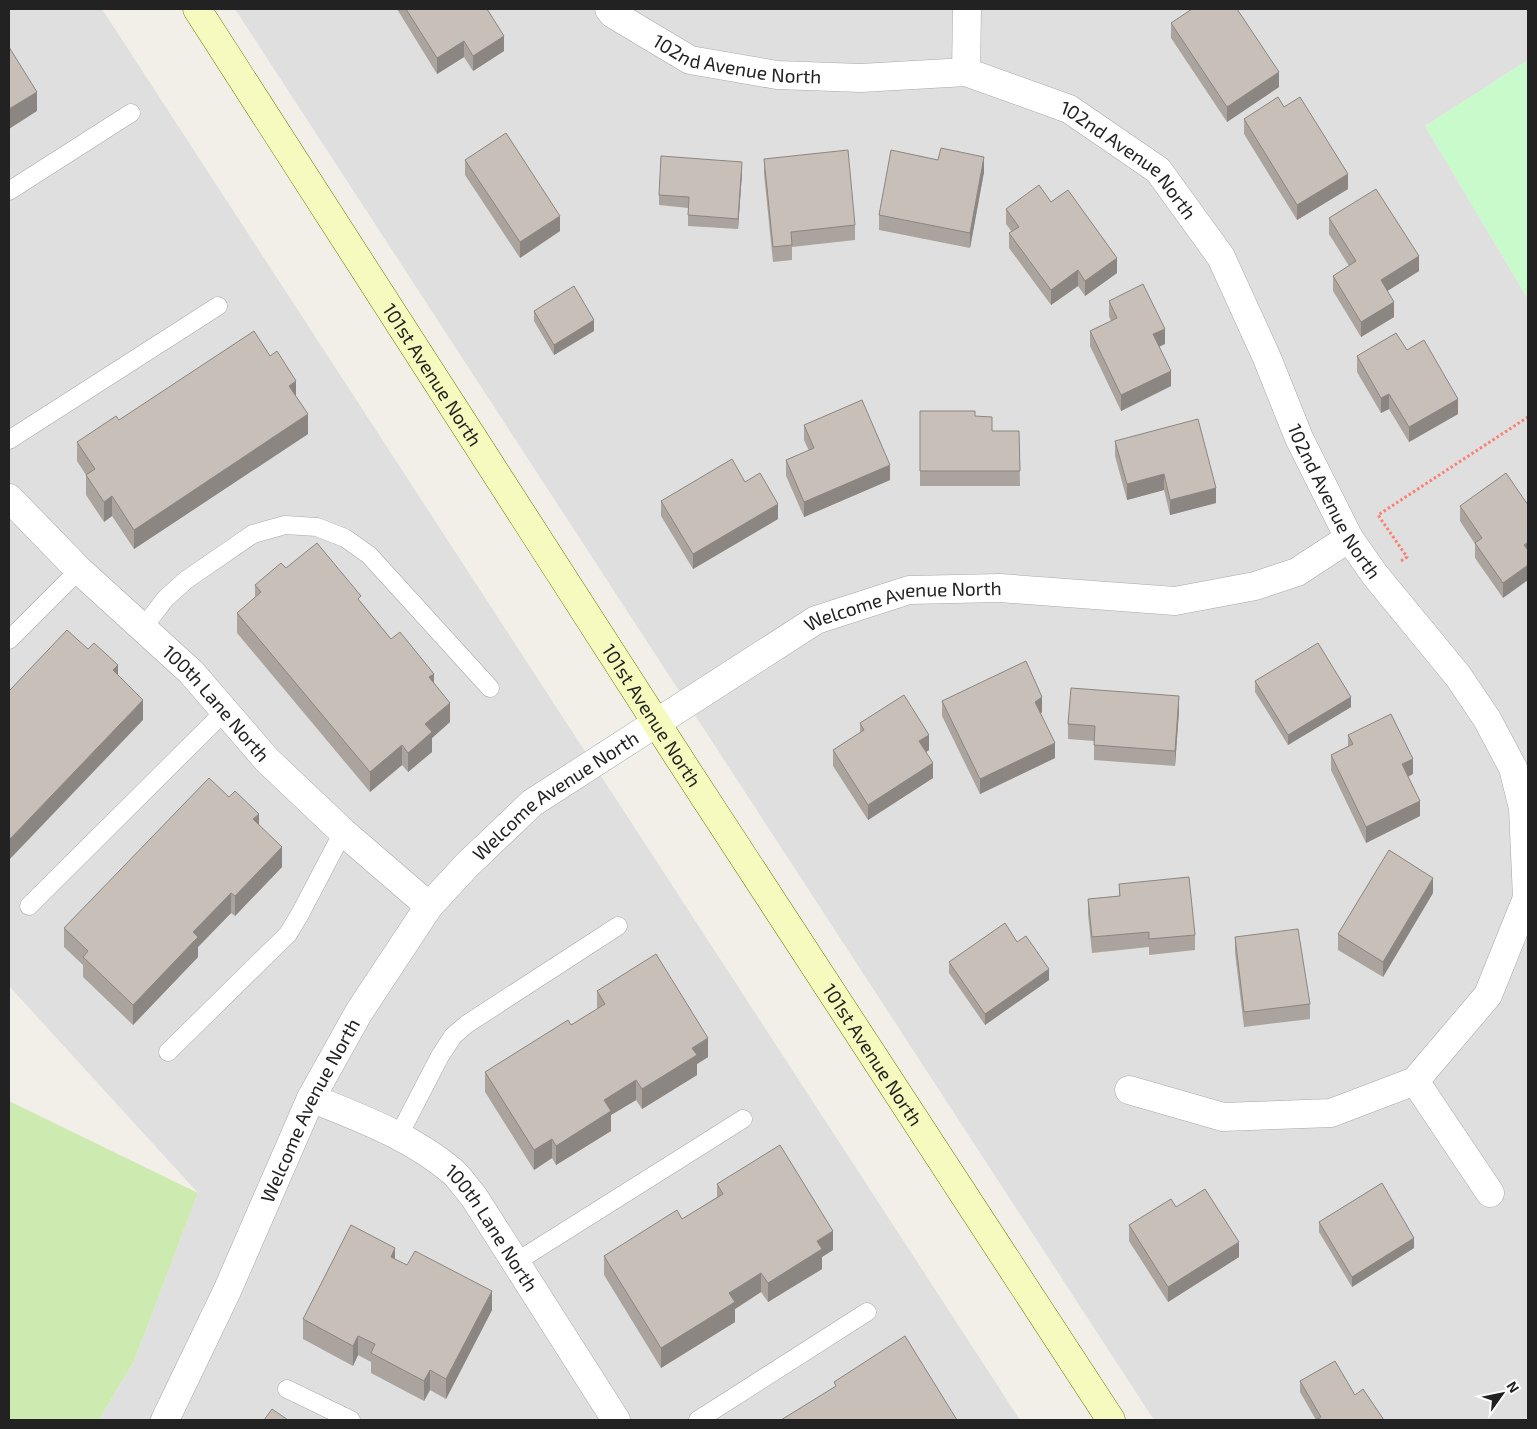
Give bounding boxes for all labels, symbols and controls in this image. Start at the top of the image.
street label: 102nd Avenue North [649,29,822,88]
street label: 102nd Avenue North [1058,95,1202,223]
street label: 101st Avenue North [378,299,487,450]
street label: 102nd Avenue North [1283,420,1386,583]
street label: Welcome Avenue North [800,576,1002,636]
street label: 101st Avenue North [598,639,706,791]
street label: 100th Lane North [158,640,275,766]
street label: Welcome Avenue North [467,726,642,865]
street label: 101st Avenue North [818,979,928,1130]
street label: Welcome Avenue North [255,1014,364,1206]
street label: 100th Lane North [441,1159,543,1296]
north arrow [1477,1369,1527,1419]
text: N [1503,1378,1523,1396]

